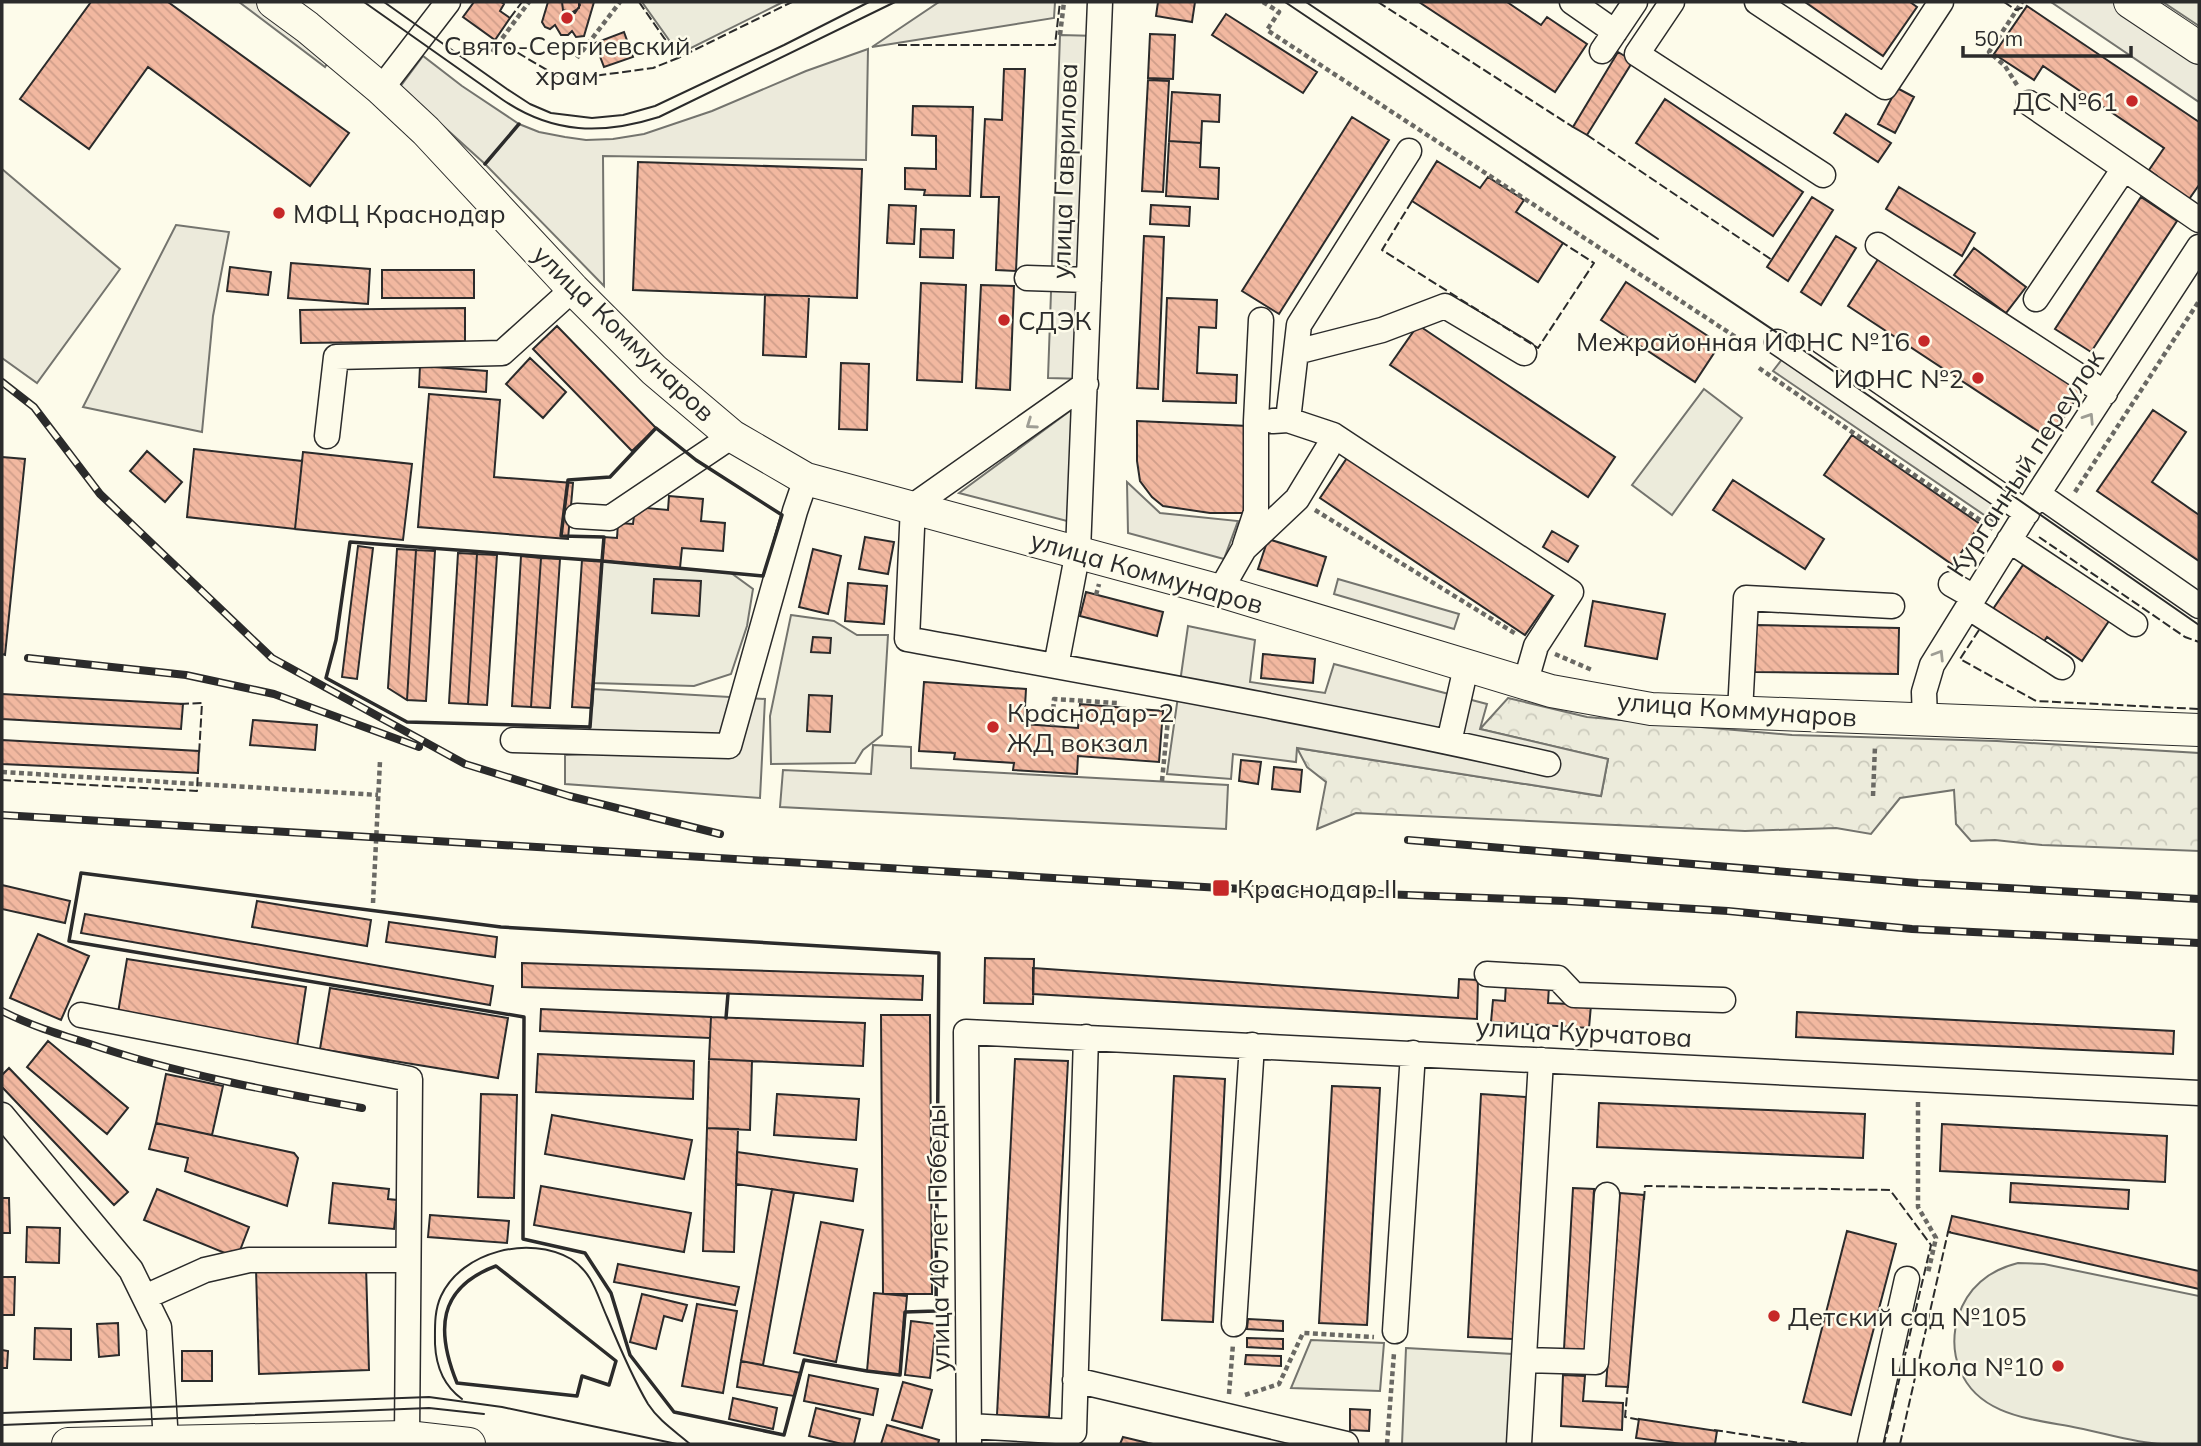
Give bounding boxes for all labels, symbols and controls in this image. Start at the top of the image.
marker: Свято-Сергиевский храм [559,10,575,26]
scale bar [1963,14,2131,58]
text: 50 m [1974,25,2023,51]
place label: Свято-Сергиевский храм [444,29,690,92]
street label: улица Гаврилова [1044,63,1084,279]
place label: ДС №61 [2013,85,2118,118]
marker: ДС №61 [2124,93,2140,109]
place label: МФЦ Краснодар [293,197,506,230]
marker: МФЦ Краснодар [271,205,287,221]
street label: улица Коммунаров [526,238,722,428]
place label: СДЭК [1018,304,1092,337]
marker: СДЭК [996,312,1012,328]
place label: Межрайонная ИФНС №16 [1576,325,1910,358]
marker: Межрайонная ИФНС №16 [1916,333,1932,349]
street label: Курганный переулок [1939,343,2111,583]
place label: ИФНС №2 [1834,362,1964,395]
marker: ИФНС №2 [1970,370,1986,386]
one-way arrow [2080,413,2093,426]
one-way arrow [1026,416,1039,428]
street label: улица Коммунаров [1027,523,1267,621]
one-way arrow [1930,650,1943,663]
street label: улица Коммунаров [1616,684,1858,734]
place label: Краснодар-2 ЖД вокзал [1007,696,1174,759]
marker: Краснодар-2 ЖД вокзал [985,719,1001,735]
place label: Краснодар II [1237,872,1397,905]
marker: Краснодар II [1211,878,1231,898]
street label: улица Курчатова [1475,1010,1693,1054]
street label: улица 40 лет Победы [919,1103,957,1373]
place label: Детский сад №105 [1788,1300,2027,1333]
marker: Детский сад №105 [1766,1308,1782,1324]
place label: Школа №10 [1890,1350,2044,1383]
marker: Школа №10 [2050,1358,2066,1374]

